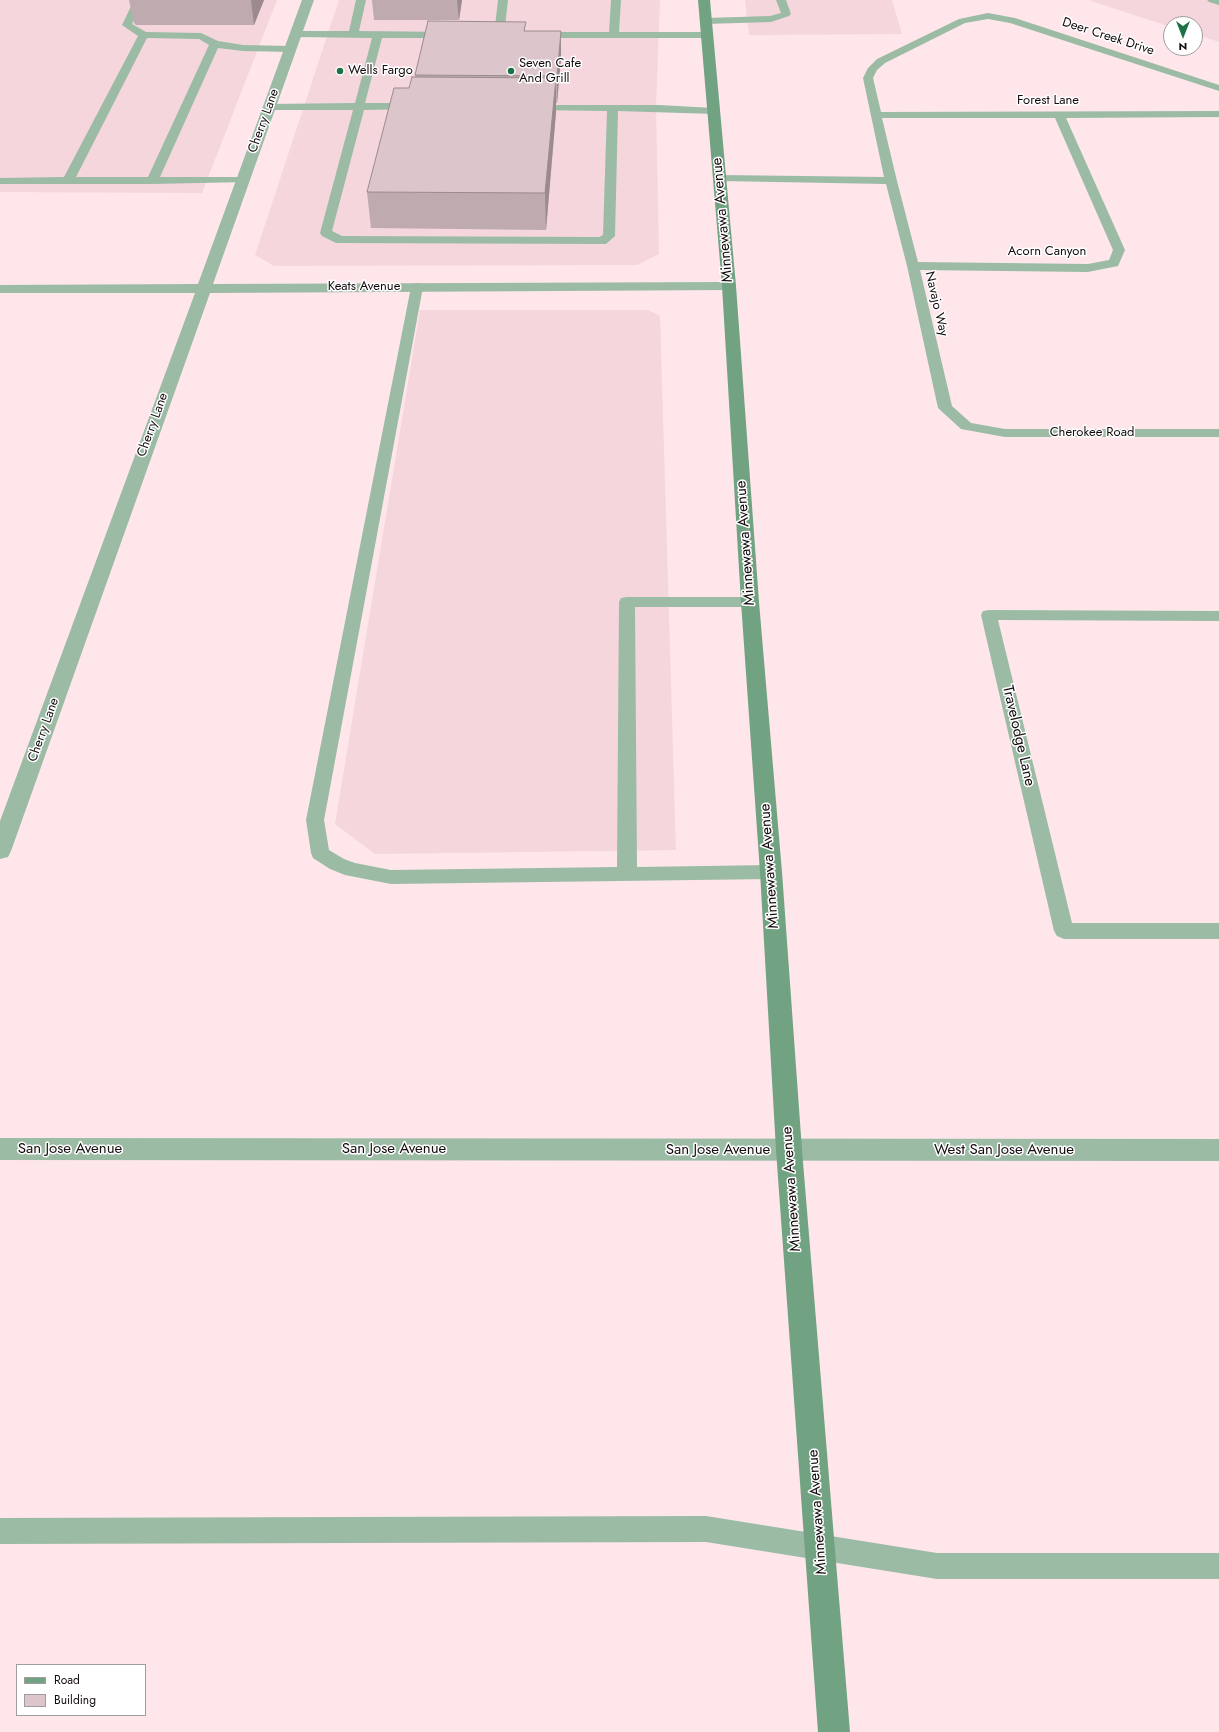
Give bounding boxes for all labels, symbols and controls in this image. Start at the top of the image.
street label: Deer Creek Drive [1060,15,1156,59]
north arrow [1163,16,1203,56]
text: N [1179,39,1187,55]
place label: Seven Cafe And Grill [519,56,581,87]
place label: Wells Fargo [348,63,413,79]
marker: Wells Fargo [335,66,345,76]
marker: Seven Cafe And Grill [506,66,516,76]
street label: Cherry Lane [245,87,283,155]
street label: Forest Lane [1017,93,1079,109]
street label: Minnewawa Avenue [709,157,737,283]
street label: Acorn Canyon [1008,244,1086,260]
street label: Navajo Way [921,270,951,338]
street label: Keats Avenue [328,279,400,295]
street label: Cherry Lane [134,391,172,459]
street label: Cherokee Road [1050,425,1134,441]
street label: Minnewawa Avenue [733,480,759,606]
street label: Travelodge Lane [998,684,1038,788]
street label: Cherry Lane [25,696,63,764]
street label: Minnewawa Avenue [757,803,783,929]
street label: Minnewawa Avenue [779,1126,805,1252]
street label: San Jose Avenue [18,1140,122,1158]
street label: San Jose Avenue [342,1140,446,1158]
street label: San Jose Avenue [666,1141,770,1159]
street label: West San Jose Avenue [934,1141,1074,1159]
street label: Minnewawa Avenue [805,1449,831,1575]
legend [16,1664,146,1716]
text: Road [54,1671,80,1689]
text: Building [54,1691,96,1709]

